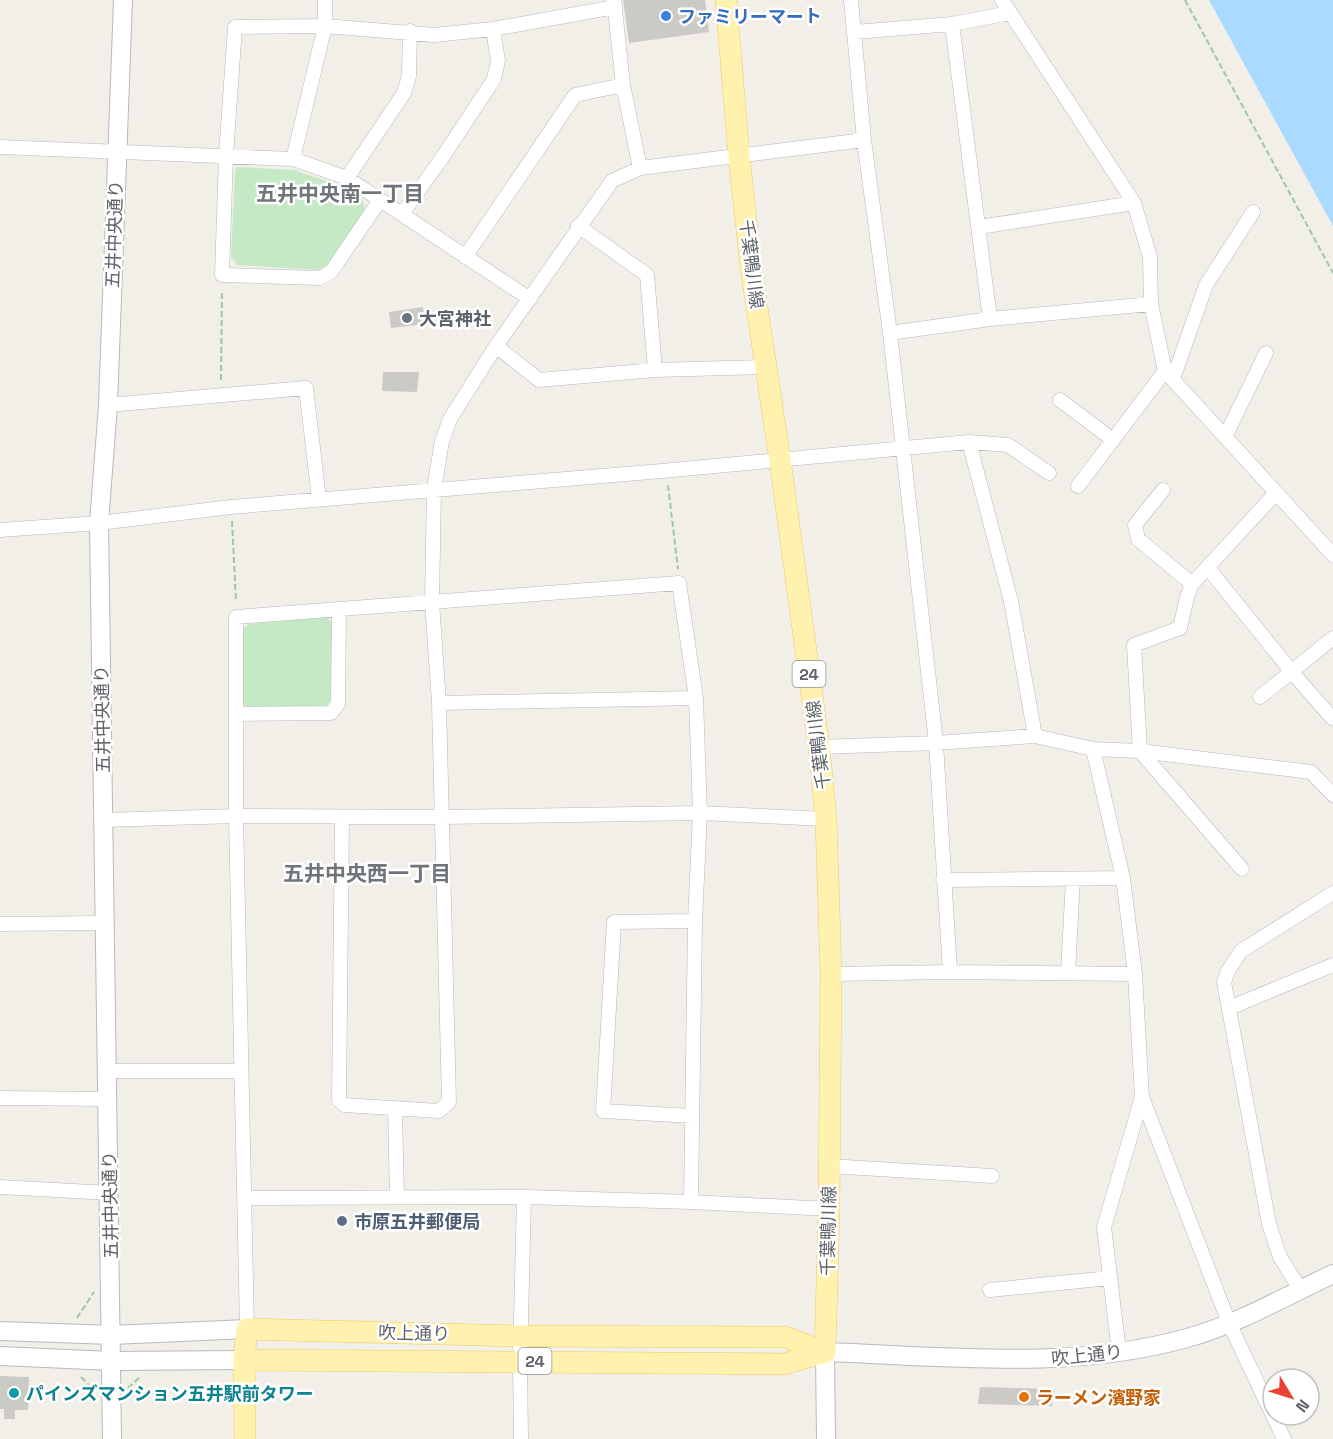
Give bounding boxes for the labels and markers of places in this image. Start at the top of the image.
place label: ファミリーマート [678,5,822,28]
marker: ファミリーマート [659,9,673,23]
place label: 大宮神社 [419,307,491,330]
marker: 大宮神社 [400,311,414,325]
place label: 市原五井郵便局 [354,1210,480,1233]
marker: 市原五井郵便局 [335,1214,349,1228]
place label: パインズマンション五井駅前タワー [26,1382,314,1405]
marker: パインズマンション五井駅前タワー [7,1386,21,1400]
place label: ラーメン濱野家 [1036,1386,1161,1409]
marker: ラーメン濱野家 [1017,1390,1031,1404]

